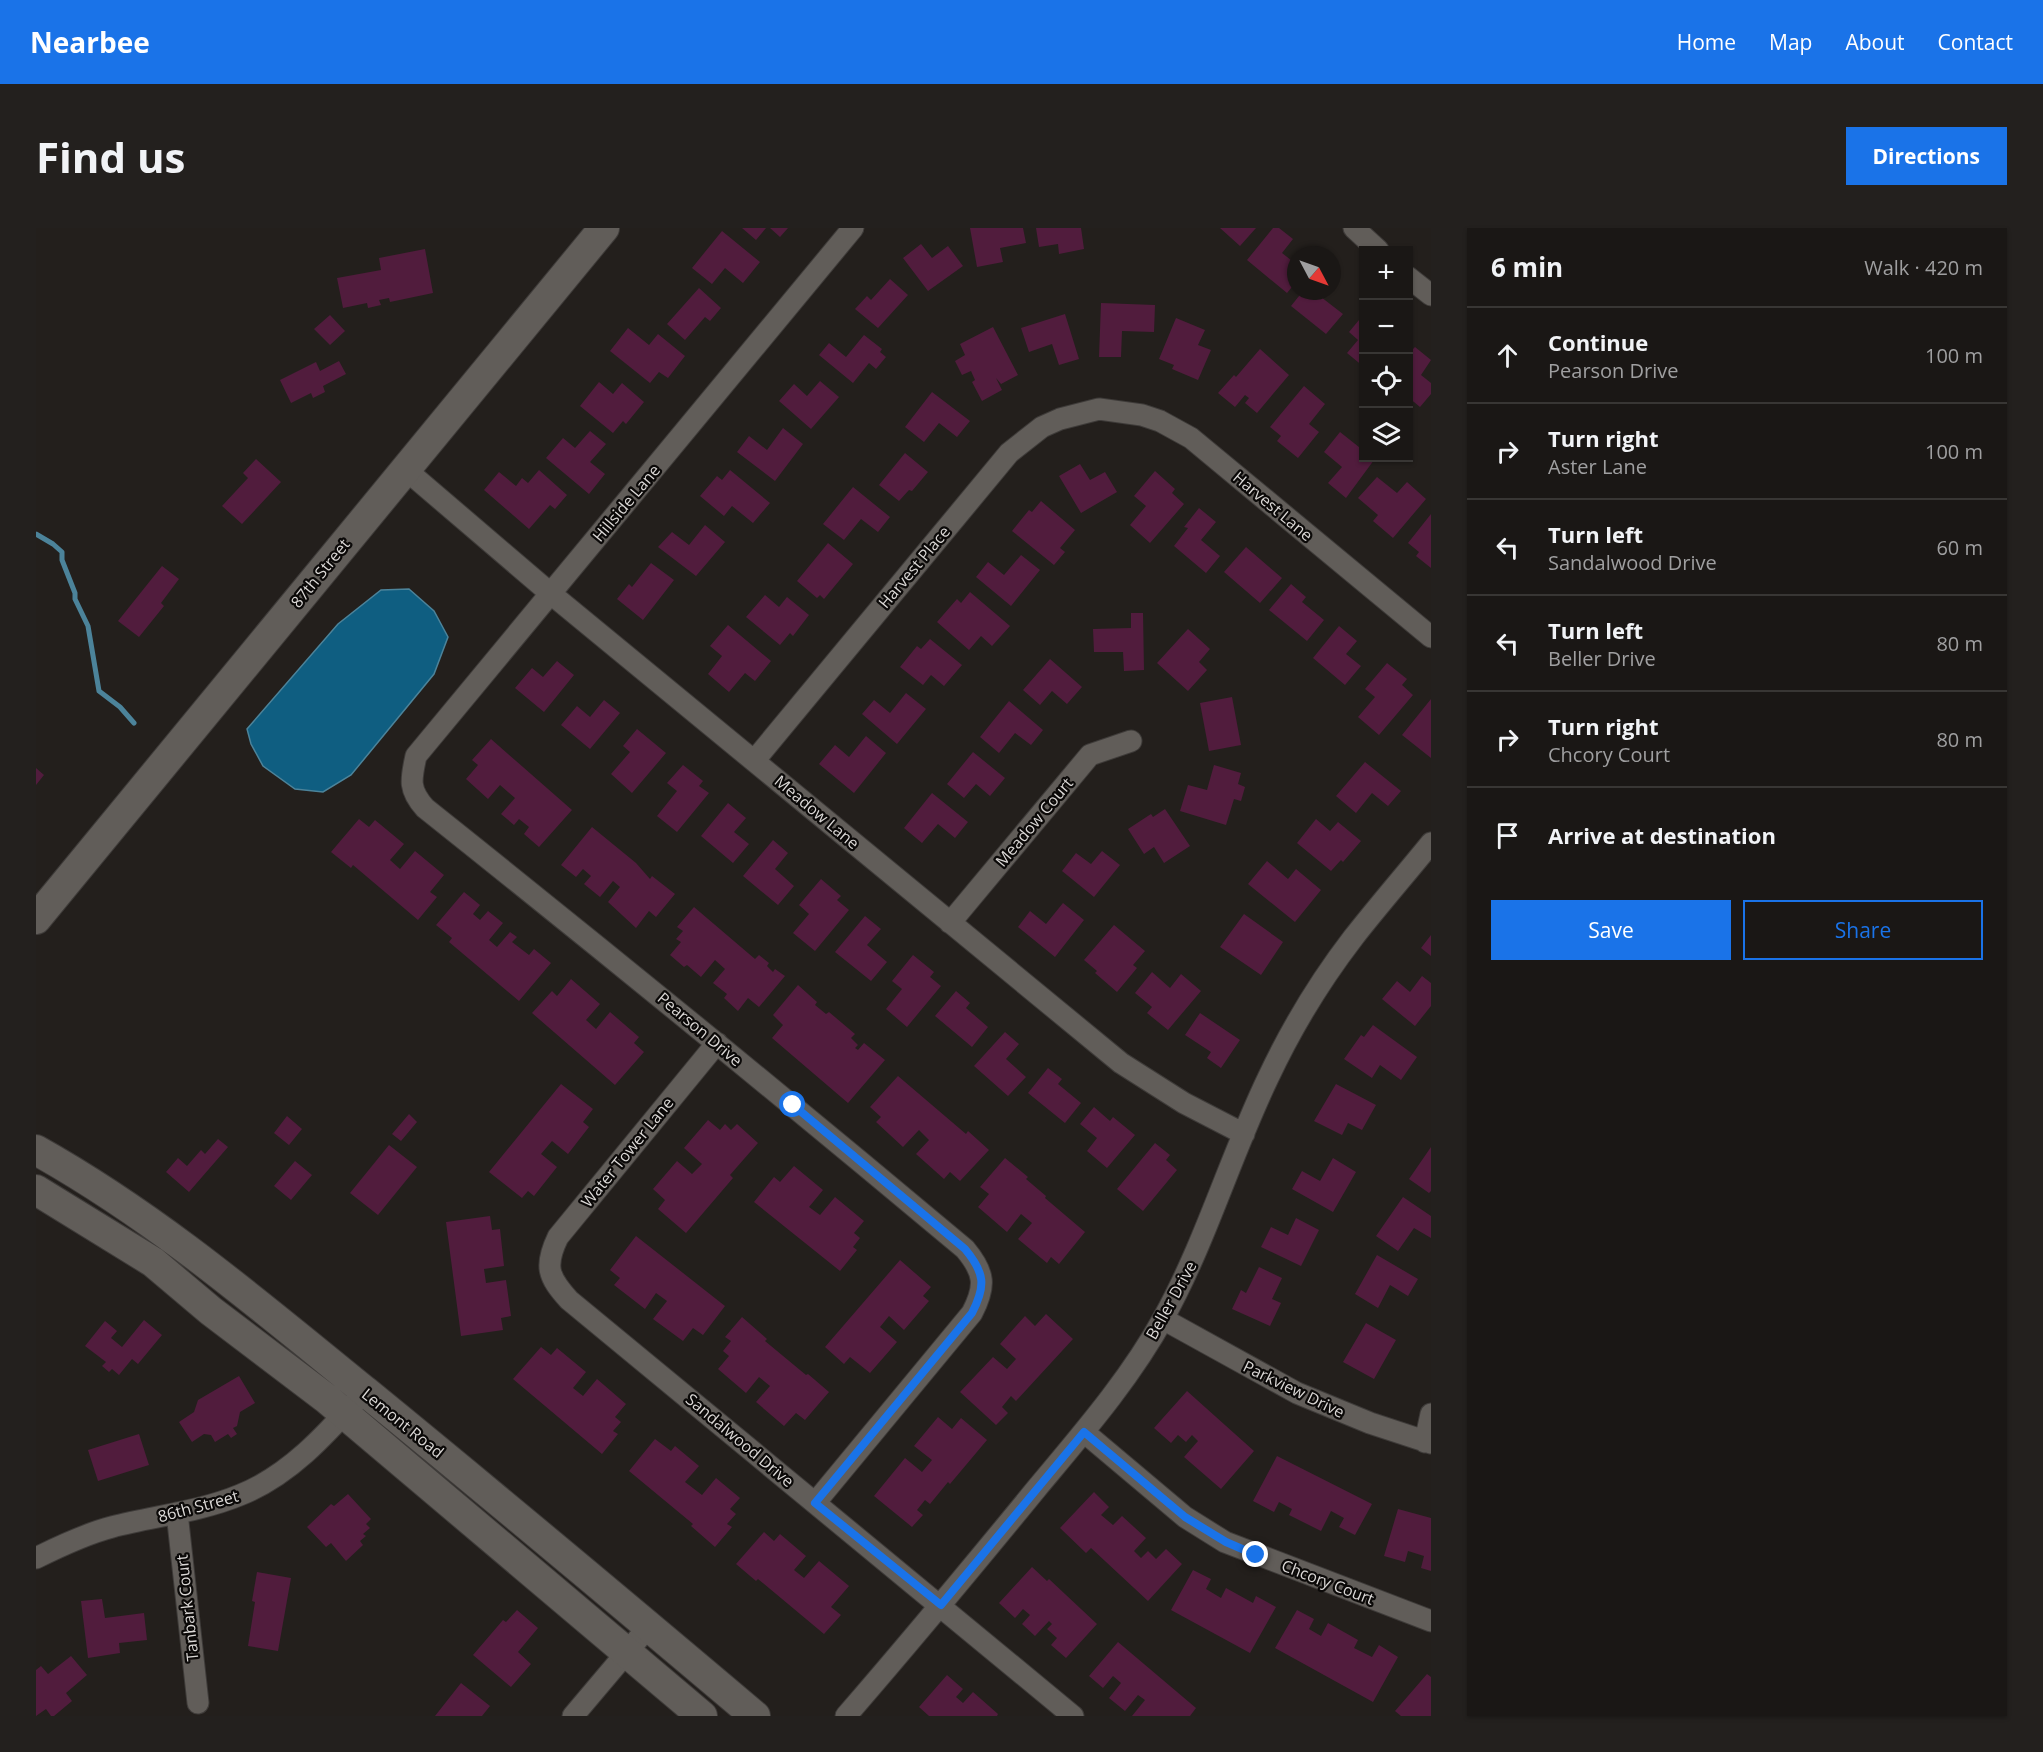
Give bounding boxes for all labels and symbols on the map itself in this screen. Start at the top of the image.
north arrow [1287,246,1341,300]
street label: Hillside Lane [587,460,665,546]
street label: Harvest Lane [1228,466,1318,546]
street label: Harvest Place [873,521,955,613]
street label: 87th Street [285,534,355,612]
street label: Meadow Lane [770,770,864,854]
street label: Meadow Court [990,773,1078,871]
street label: Pearson Drive [653,987,747,1071]
route start [779,1091,805,1117]
street label: Water Tower Lane [576,1092,678,1212]
street label: Beller Drive [1140,1257,1202,1343]
street label: Parkview Drive [1240,1355,1348,1423]
street label: Lemont Road [357,1383,449,1463]
street label: Sandalwood Drive [681,1388,799,1492]
street label: 86th Street [155,1485,241,1527]
route end [1242,1541,1268,1567]
street label: Tanbark Court [170,1553,204,1662]
street label: Chcory Court [1278,1554,1378,1610]

